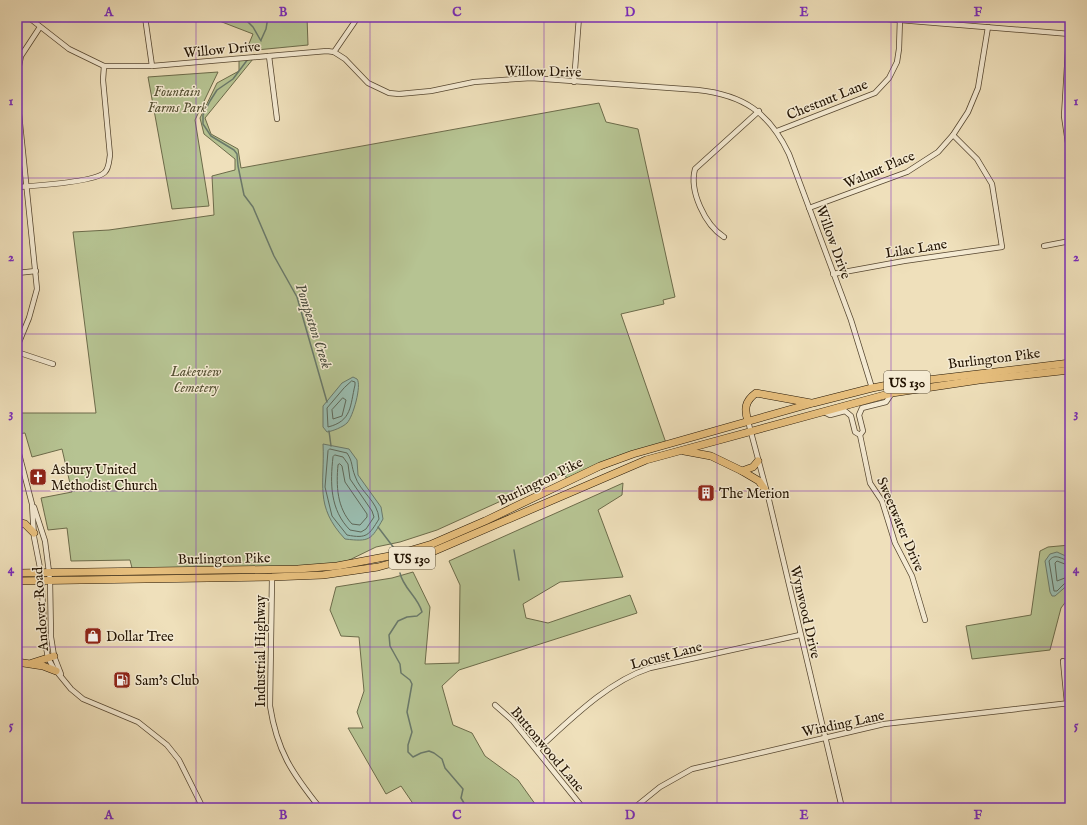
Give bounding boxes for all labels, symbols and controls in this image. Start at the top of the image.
text: A [104,4,115,21]
text: B [279,4,288,21]
text: C [452,4,462,21]
text: D [625,4,636,21]
text: E [799,4,809,21]
text: F [974,4,983,21]
street label: Willow Drive [183,38,262,62]
street label: Willow Drive [504,62,582,82]
street label: Chestnut Lane [784,75,871,124]
park label: Fountain Farms Park [147,83,207,117]
text: 1 [9,93,14,110]
text: 1 [1074,93,1079,110]
street label: Walnut Place [841,147,918,193]
street label: Willow Drive [811,203,855,282]
street label: Lilac Lane [884,235,949,263]
text: 2 [8,249,14,266]
text: 2 [1073,249,1079,266]
water label: Pompeston Creek [291,281,336,371]
street label: Burlington Pike [947,344,1042,374]
park label: Lakeview Cemetery [170,363,222,397]
road number: US 130 [884,371,930,393]
text: 3 [9,405,14,422]
text: 3 [1074,405,1079,422]
street label: Burlington Pike [495,453,587,510]
place label: Asbury United Methodist Church [50,461,158,495]
church icon: Asbury United Methodist Church [28,467,48,487]
street label: Sweetwater Drive [872,474,928,575]
building icon: The Merion [696,483,716,503]
place label: The Merion [719,485,790,503]
road number: US 130 [389,547,435,569]
street label: Burlington Pike [177,549,271,569]
text: 4 [8,561,15,578]
text: 4 [1073,561,1080,578]
street label: Wynwood Drive [786,564,825,661]
street label: Andover Road [29,566,53,653]
street label: Industrial Highway [252,595,270,707]
shop icon: Dollar Tree [83,626,103,646]
place label: Dollar Tree [106,628,174,646]
street label: Locust Lane [628,638,705,674]
fuel station icon: Sam's Club [112,670,132,690]
place label: Sam's Club [135,672,199,690]
street label: Buttonwood Lane [506,703,588,796]
street label: Winding Lane [800,706,887,741]
text: 5 [9,717,14,734]
text: 5 [1074,717,1079,734]
text: A [104,807,115,824]
text: B [279,807,288,824]
text: C [452,807,462,824]
text: D [625,807,636,824]
text: E [799,807,809,824]
text: F [974,807,983,824]

